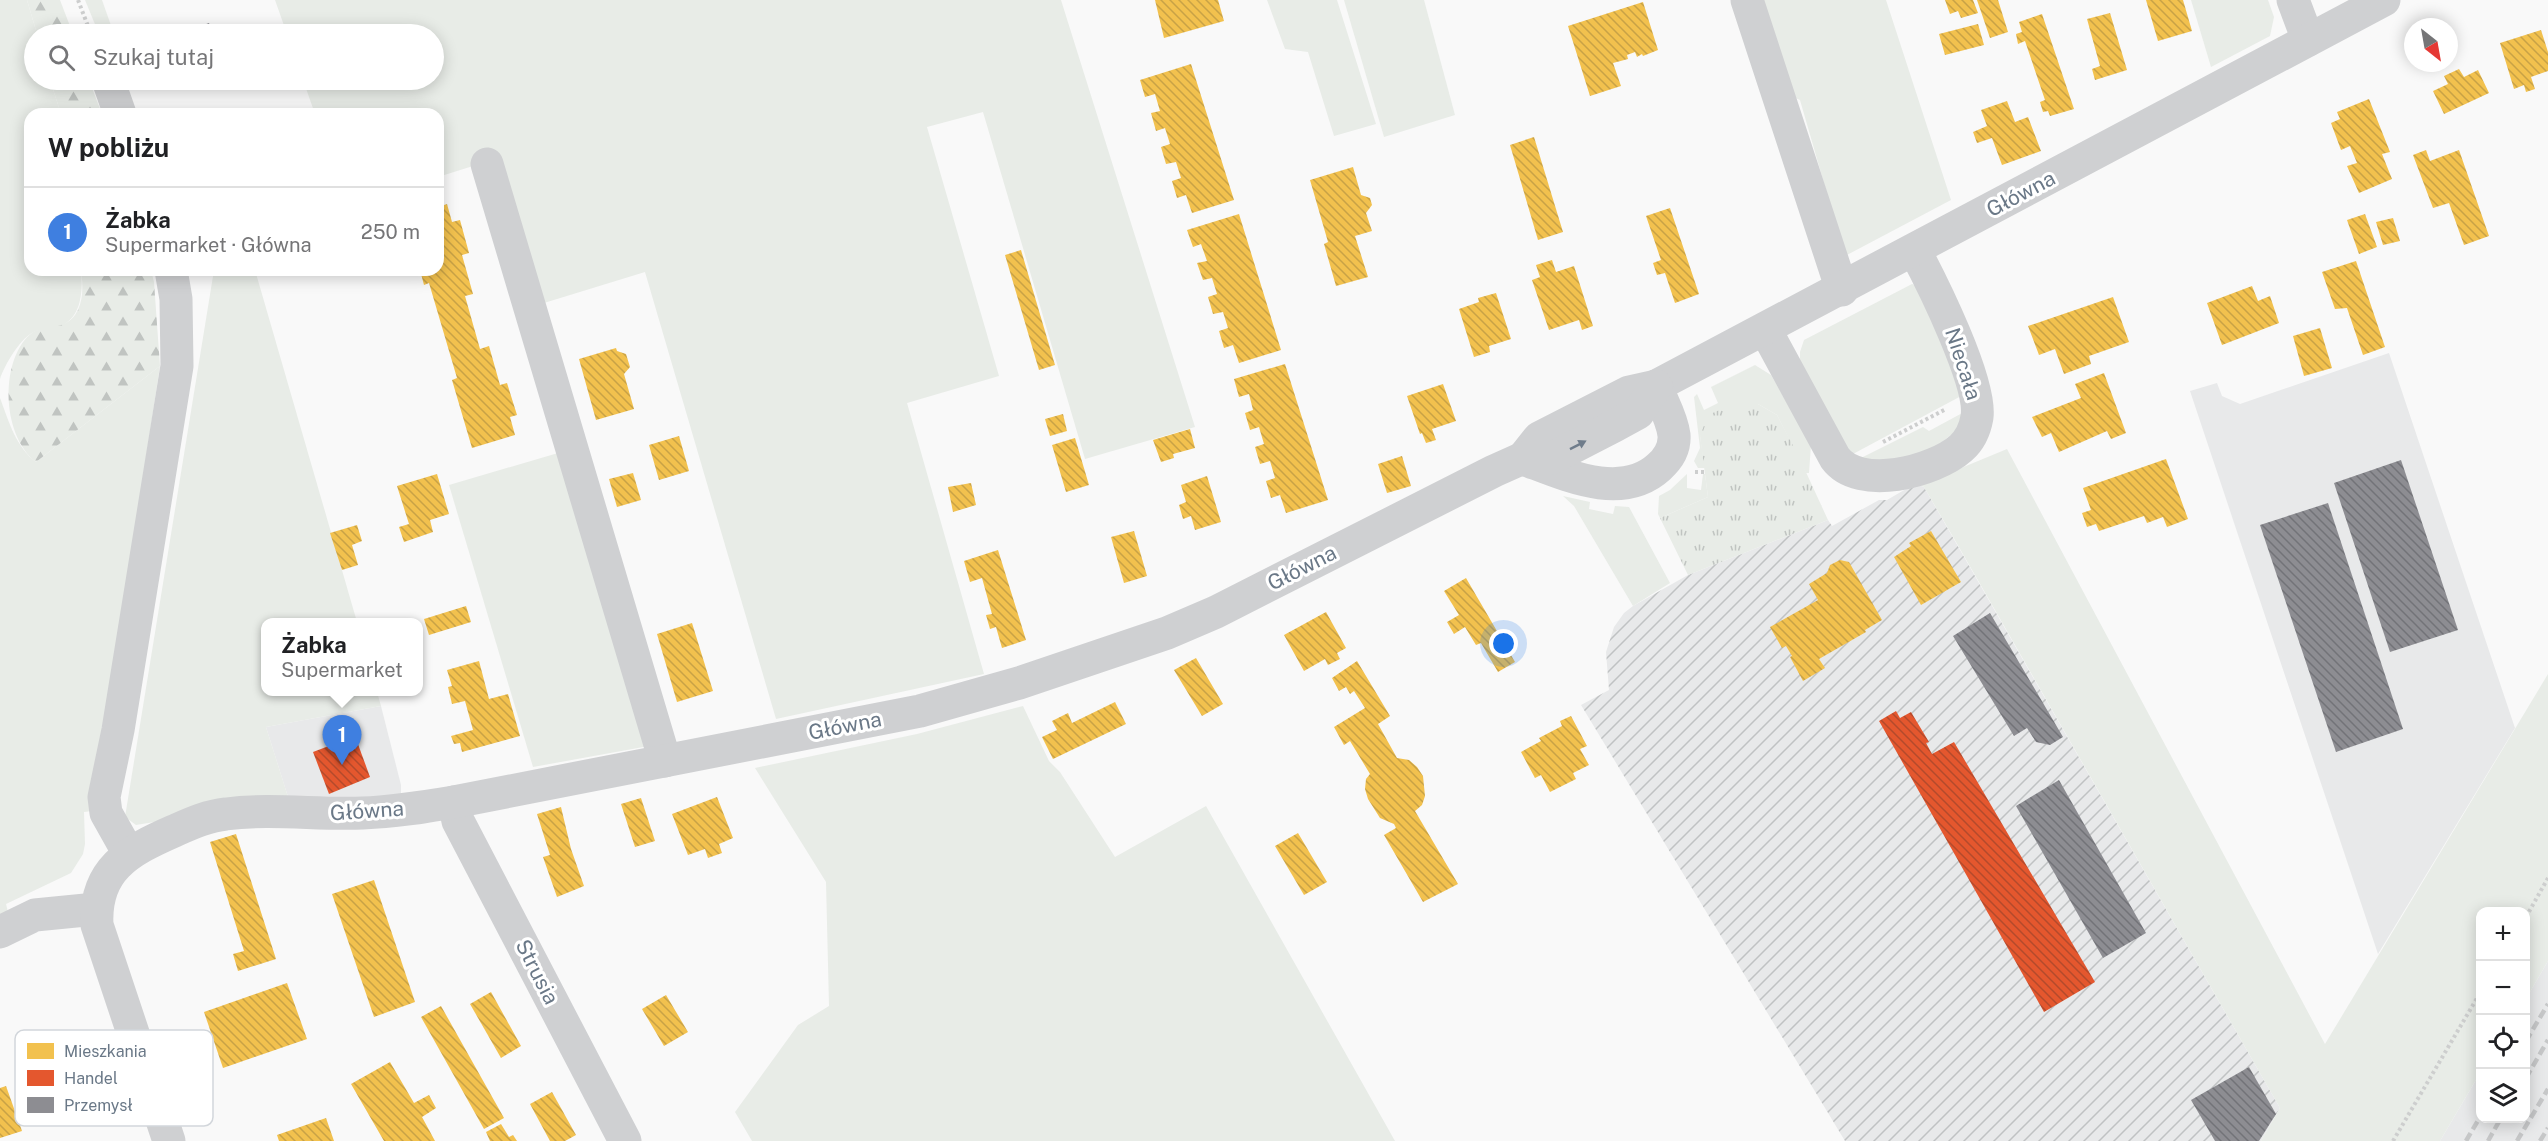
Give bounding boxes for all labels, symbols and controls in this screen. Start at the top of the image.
north arrow [2404,18,2458,72]
search box [24,24,444,90]
icon: search [45,41,78,74]
text: Szukaj tutaj [93,44,214,70]
text: W pobliżu [48,132,169,163]
street label: Główna [1982,165,2059,222]
text: Żabka [105,207,171,233]
text: 1 [63,220,72,244]
text: 250 m [361,220,420,244]
text: Supermarket · Główna [105,233,311,257]
street label: Niecała [1940,325,1987,403]
one-way arrow [1570,440,1587,449]
street label: Główna [1263,540,1340,596]
popup [261,618,423,696]
your location [1489,629,1518,658]
text: Żabka [281,632,347,658]
text: Supermarket [281,658,403,682]
street label: Główna [806,706,884,745]
pin: 1 [322,716,362,765]
street label: Główna [329,795,405,826]
map controls [2476,907,2530,1123]
button: + [2476,907,2530,961]
street label: Strusia [510,935,564,1008]
button: − [2476,961,2530,1015]
button: locate [2476,1015,2530,1069]
legend [15,1030,213,1126]
text: Mieszkania [64,1042,147,1061]
text: Handel [64,1069,118,1088]
button: layers [2476,1069,2530,1123]
text: Przemysł [64,1096,133,1115]

